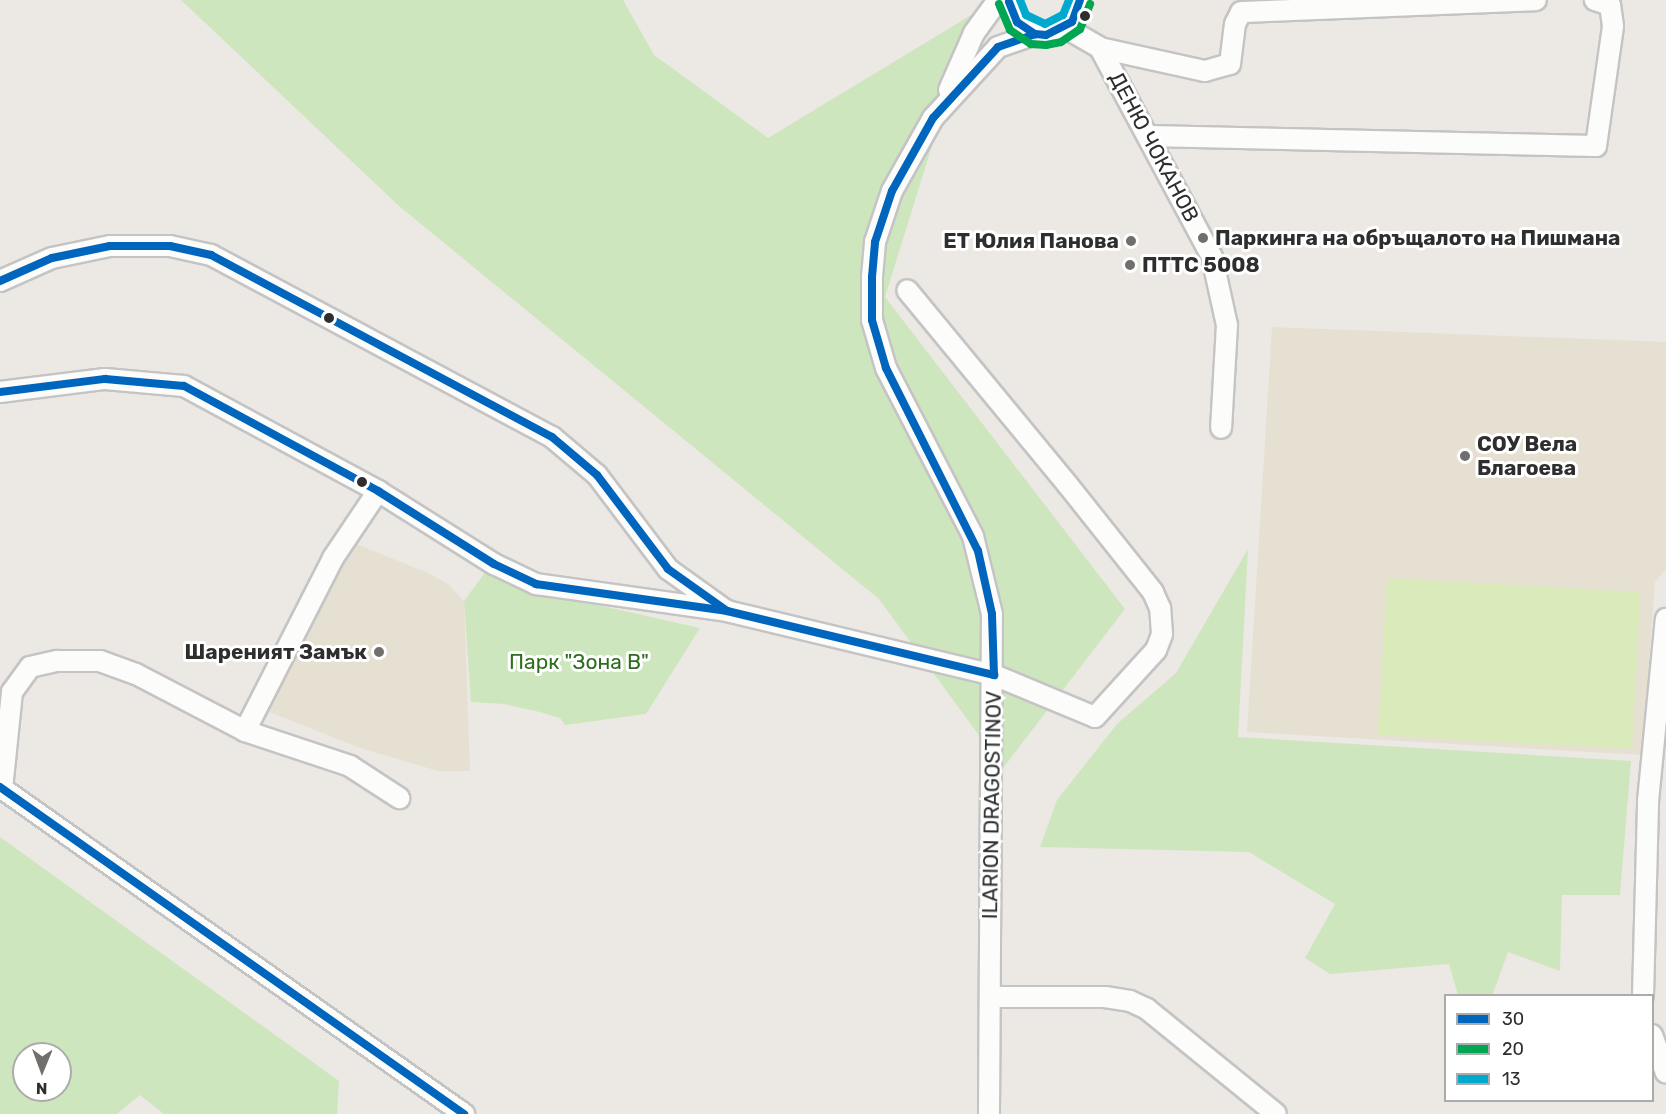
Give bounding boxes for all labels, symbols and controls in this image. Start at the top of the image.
unlabelled marker [1079,10,1091,22]
street label: ДЕНЮ ЧОКАНОВ [1104,68,1204,226]
place label: Паркинга на обръщалото на Пишмана [1215,225,1620,251]
place label: ЕТ Юлия Панова [943,228,1119,254]
marker: Паркинга на обръщалото на Пишмана [1196,231,1210,245]
marker: ЕТ Юлия Панова [1124,234,1138,248]
place label: ПТТС 5008 [1142,252,1260,278]
marker: ПТТС 5008 [1123,258,1137,272]
unlabelled marker [323,312,335,324]
place label: СОУ Вела Благоева [1477,431,1577,481]
marker: СОУ Вела Благоева [1458,449,1472,463]
unlabelled marker [356,476,368,488]
place label: Шареният Замък [185,639,367,665]
marker: Шареният Замък [372,645,386,659]
park label: Парк "Зона В" [509,649,649,675]
street label: ILARION DRAGOSTINOV [977,691,1007,919]
legend [1444,994,1654,1102]
text: 30 [1502,1008,1524,1030]
text: 20 [1502,1038,1524,1060]
north arrow [12,1042,72,1102]
text: 13 [1502,1068,1521,1090]
text: N [36,1079,48,1098]

